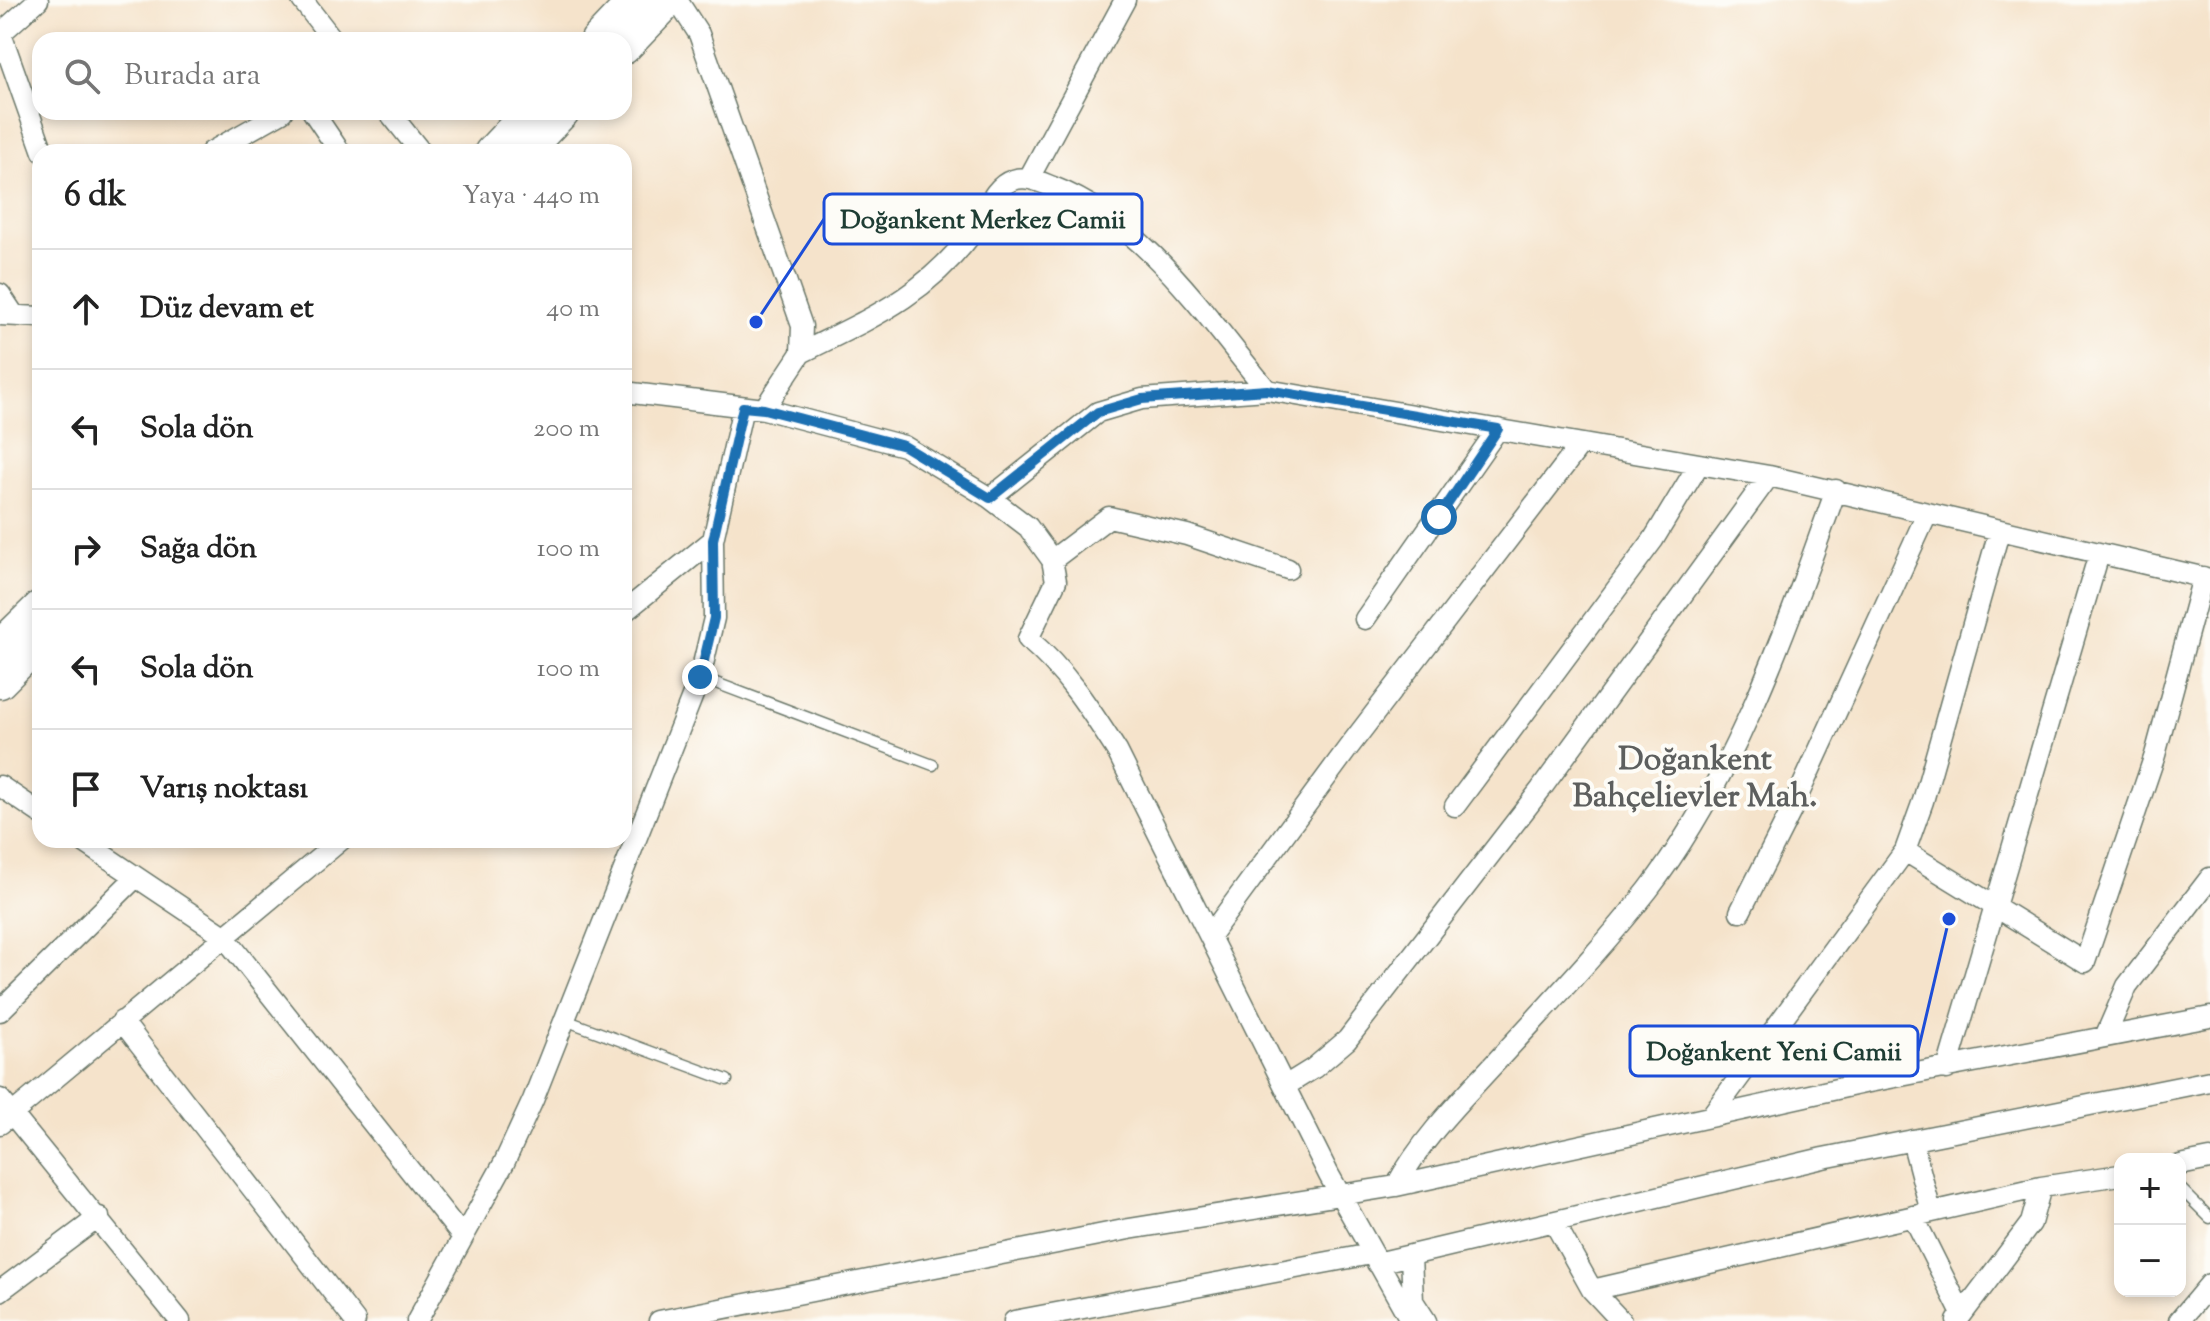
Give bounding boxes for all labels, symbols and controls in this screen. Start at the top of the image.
search box [32,32,632,120]
icon: search [60,54,104,98]
text: Burada ara [124,55,261,98]
text: 6 dk [64,172,126,221]
text: Yaya · 440 m [462,178,600,215]
callout: Doğankent Merkez Camii [824,194,1142,244]
text: Doğankent Merkez Camii [840,203,1126,240]
icon: ahead [64,287,108,331]
text: Düz devam et [140,288,314,331]
text: 40 m [546,291,600,328]
icon: left [64,407,108,451]
text: Sola dön [140,408,254,451]
text: 200 m [533,411,600,448]
route start [1421,499,1457,535]
icon: right [64,527,108,571]
text: Sağa dön [140,528,257,571]
text: 100 m [537,531,600,568]
icon: left [64,647,108,691]
text: Sola dön [140,648,254,691]
text: 100 m [537,651,600,688]
route end [682,659,718,695]
district label: Doğankent Bahçelievler Mah. [1573,738,1817,821]
icon: arrive [64,767,108,811]
text: Varış noktası [140,768,308,811]
callout: Doğankent Yeni Camii [1630,1026,1918,1076]
text: Doğankent Yeni Camii [1646,1035,1902,1072]
map controls [2114,1153,2186,1297]
button: + [2114,1153,2186,1225]
button: − [2114,1225,2186,1297]

